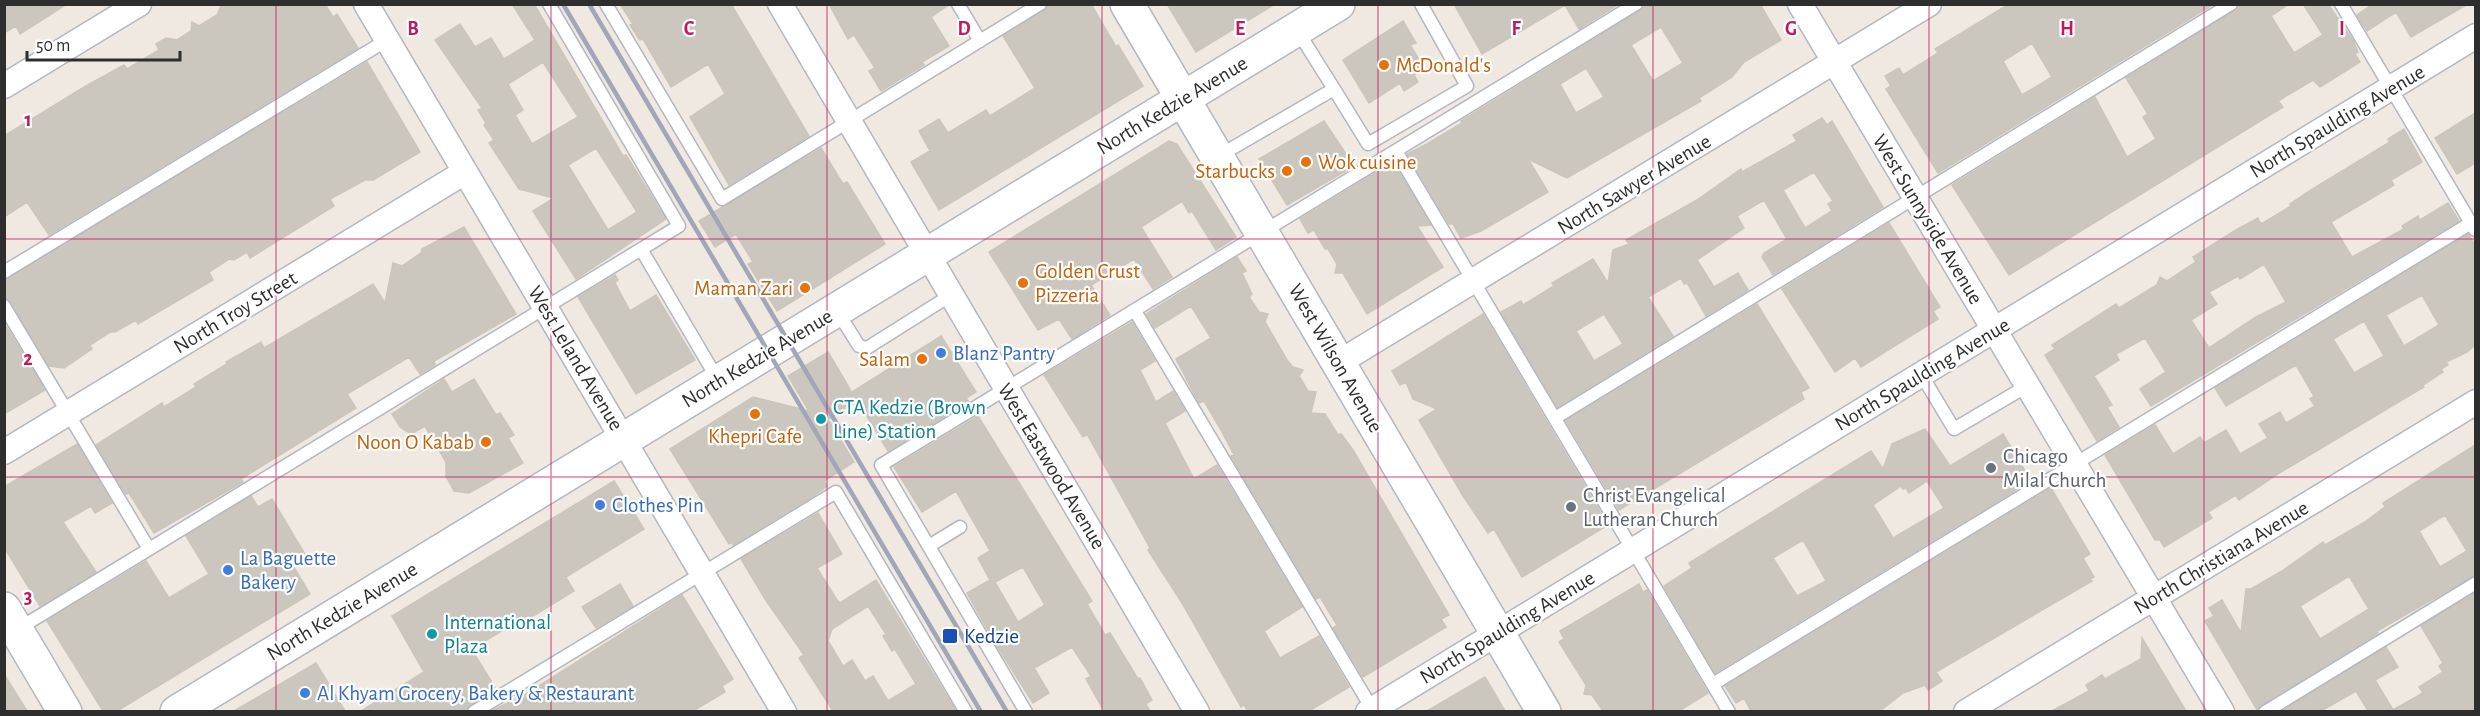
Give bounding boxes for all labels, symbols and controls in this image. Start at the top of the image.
text: B [407,19,419,39]
text: C [684,19,695,39]
text: D [957,19,971,39]
text: E [1235,19,1245,39]
text: F [1511,19,1521,39]
text: G [1785,19,1797,39]
text: H [2060,19,2074,39]
text: I [2339,19,2345,39]
scale bar [27,24,180,62]
text: 50 m [36,37,70,55]
street label: North Kedzie Avenue [1093,52,1251,159]
place label: McDonald's [1396,55,1491,76]
marker: McDonald's [1377,58,1391,72]
street label: North Spaulding Avenue [2246,61,2428,182]
text: 1 [24,110,32,130]
street label: North Sawyer Avenue [1554,130,1715,238]
street label: West Sunnyside Avenue [1869,131,1987,308]
place label: Wok cuisine [1318,152,1416,173]
marker: Wok cuisine [1299,155,1313,169]
place label: Starbucks [1195,161,1275,182]
marker: Starbucks [1280,164,1294,178]
place label: Golden Crust Pizzeria [1035,261,1140,306]
street label: North Troy Street [170,267,301,357]
marker: Golden Crust Pizzeria [1016,276,1030,290]
place label: Maman Zari [694,278,793,299]
street label: West Wilson Avenue [1285,280,1387,436]
marker: Maman Zari [798,281,812,295]
street label: West Leland Avenue [524,282,627,434]
street label: North Kedzie Avenue [678,305,836,412]
street label: North Spaulding Avenue [1831,314,2013,435]
place label: Blanz Pantry [953,343,1055,364]
marker: Blanz Pantry [934,346,948,360]
text: 2 [23,349,33,369]
place label: Salam [859,349,910,370]
marker: Salam [915,352,929,366]
street label: West Eastwood Avenue [994,380,1109,553]
place label: CTA Kedzie (Brown Line) Station [833,397,986,442]
marker: Khepri Cafe [748,407,762,421]
marker: CTA Kedzie (Brown Line) Station [814,412,828,426]
place label: Khepri Cafe [708,426,802,447]
place label: Noon O Kabab [356,432,474,453]
marker: Noon O Kabab [479,435,493,449]
place label: Chicago Milal Church [2003,446,2106,491]
marker: Chicago Milal Church [1984,461,1998,475]
place label: Christ Evangelical Lutheran Church [1583,485,1726,530]
place label: Clothes Pin [612,495,704,516]
street label: North Christiana Avenue [2130,497,2312,618]
marker: Clothes Pin [593,498,607,512]
marker: Christ Evangelical Lutheran Church [1564,500,1578,514]
place label: La Baguette Bakery [240,548,336,593]
street label: North Kedzie Avenue [263,558,421,665]
marker: La Baguette Bakery [221,563,235,577]
street label: North Spaulding Avenue [1416,567,1598,688]
text: 3 [24,587,32,607]
place label: International Plaza [444,612,551,657]
place label: Kedzie [964,626,1019,647]
marker: International Plaza [425,627,439,641]
marker: Kedzie [941,627,959,645]
place label: Al Khyam Grocery, Bakery & Restaurant [317,683,635,704]
marker: Al Khyam Grocery, Bakery & Restaurant [298,686,312,700]

